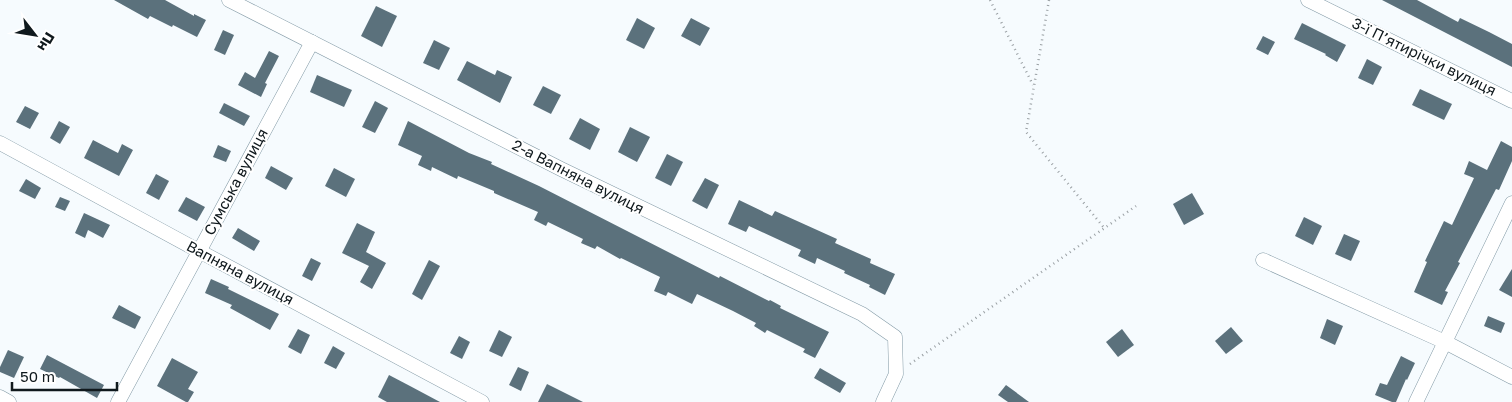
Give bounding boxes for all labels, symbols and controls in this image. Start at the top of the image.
north arrow [10,10,60,60]
street label: 3-ї П’ятирічки вулиця [1349,13,1500,99]
text: Пн [34,29,59,54]
street label: Сумська вулиця [199,125,271,238]
street label: 2-а Вапняна вулиця [510,135,647,217]
street label: Вапняна вулиця [184,236,297,308]
scale bar [12,360,118,392]
text: 50 m [20,367,55,385]

